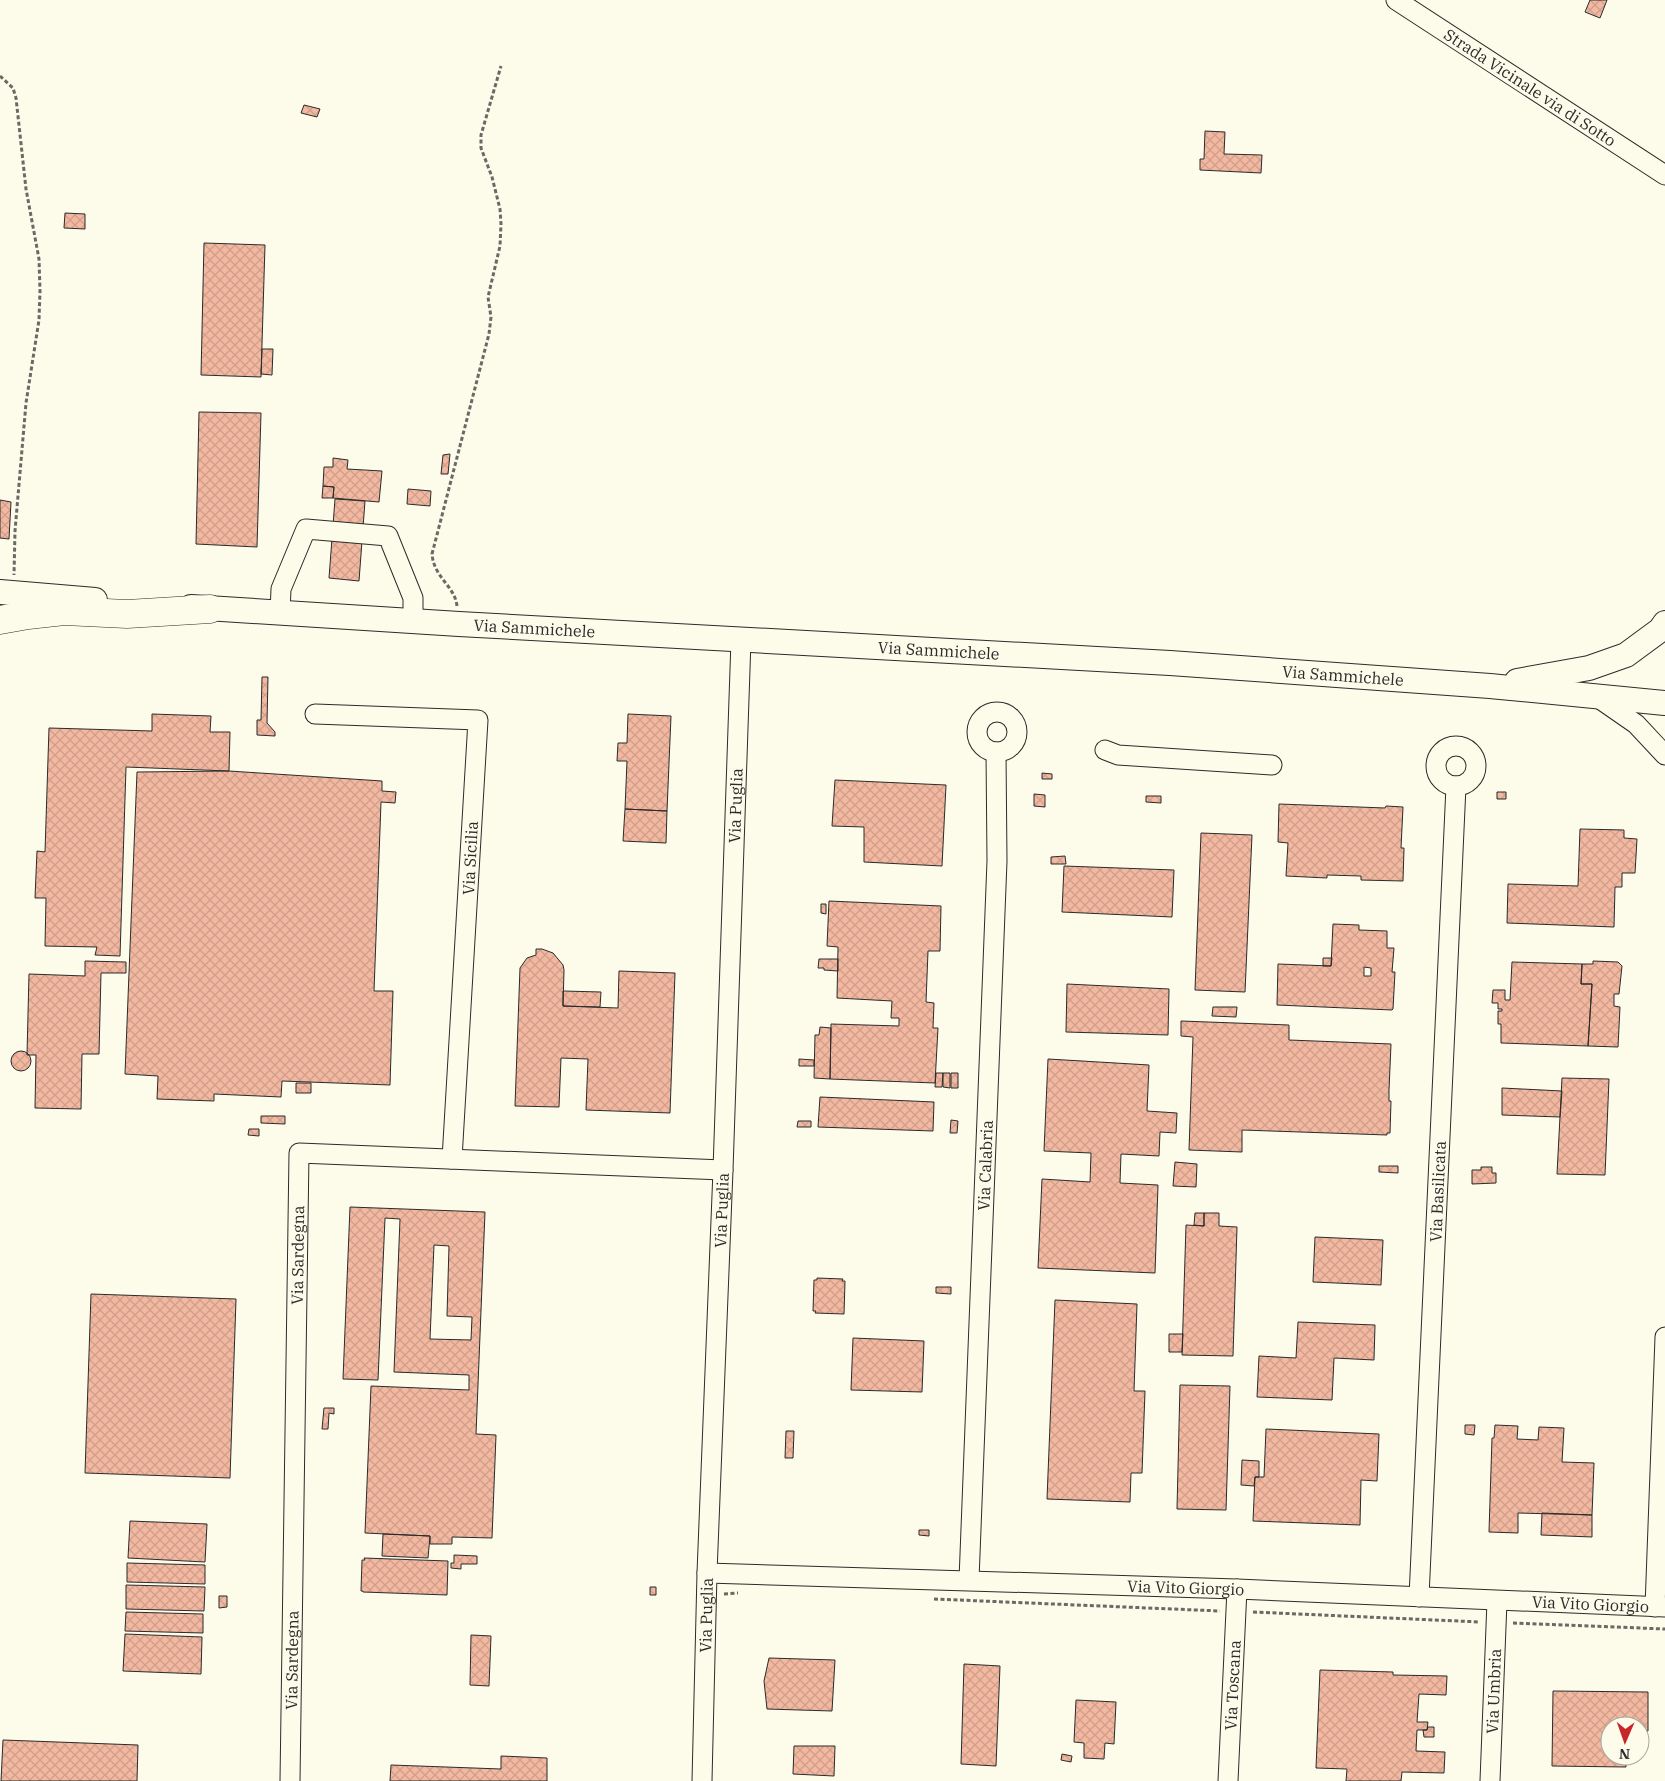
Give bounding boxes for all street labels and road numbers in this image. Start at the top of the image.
street label: Strada Vicinale via di Sotto [1440,24,1620,150]
street label: Via Sammichele [473,615,596,641]
street label: Via Sammichele [877,637,1000,664]
street label: Via Sammichele [1282,661,1404,690]
street label: Via Puglia [724,767,747,843]
street label: Via Sicilia [458,820,482,896]
street label: Via Calabria [973,1119,997,1211]
street label: Via Basilicata [1425,1140,1450,1242]
street label: Via Puglia [710,1172,733,1248]
street label: Via Sardegna [287,1205,308,1305]
street label: Via Vito Giorgio [1127,1576,1245,1599]
street label: Via Puglia [695,1577,717,1653]
street label: Via Vito Giorgio [1532,1591,1649,1616]
street label: Via Sardegna [281,1610,302,1710]
street label: Via Toscana [1220,1639,1245,1731]
street label: Via Umbria [1482,1648,1505,1734]

